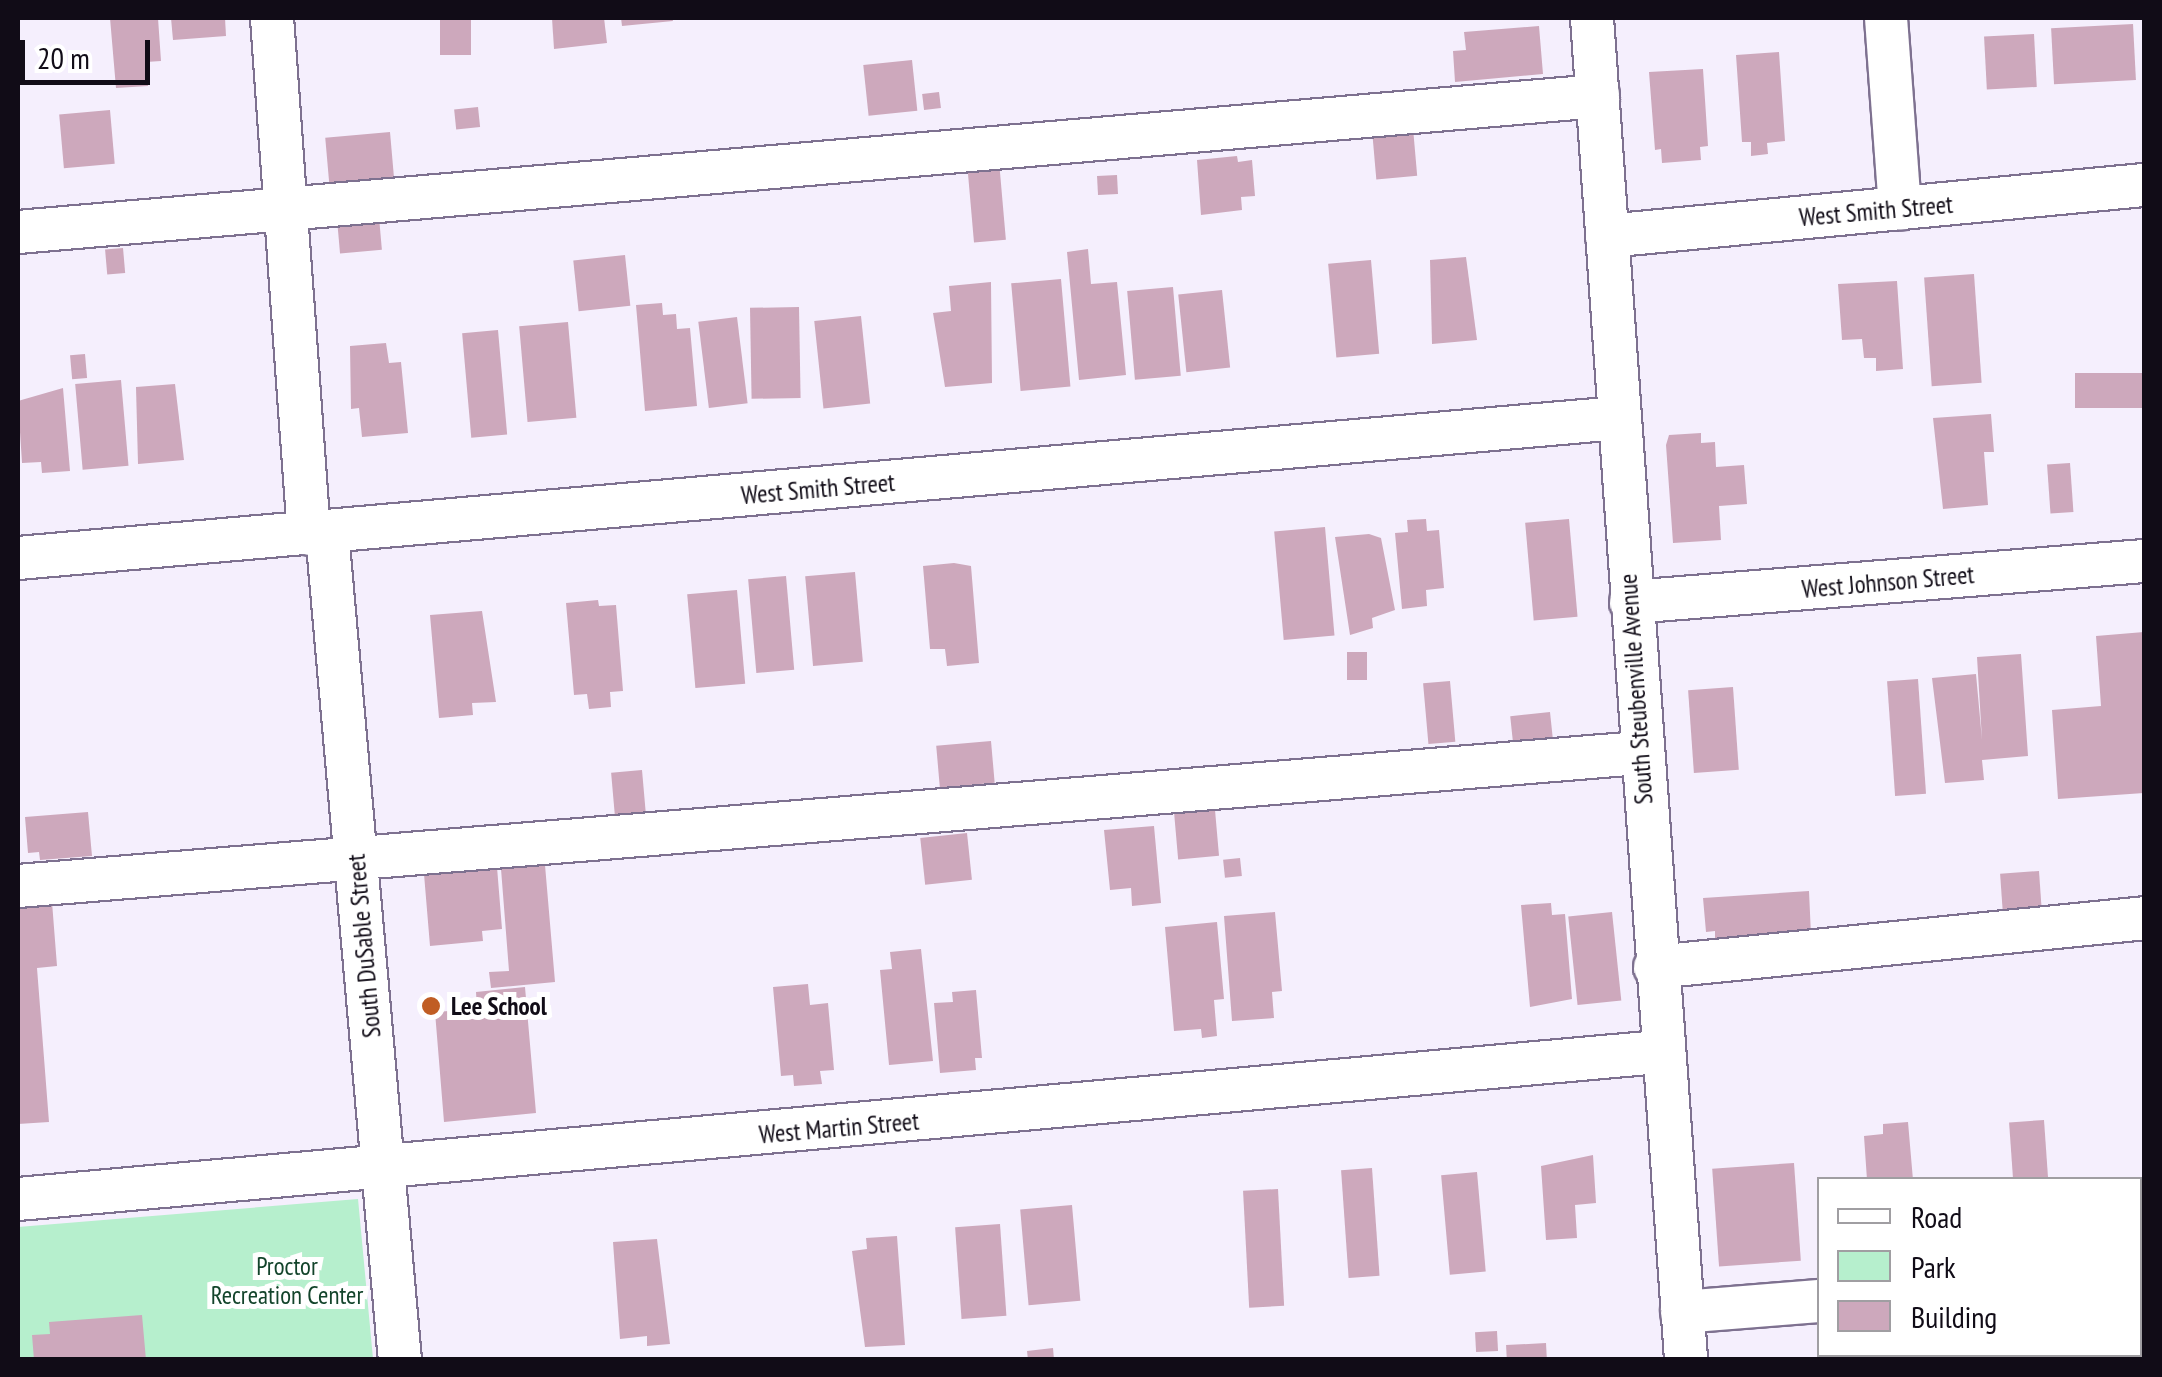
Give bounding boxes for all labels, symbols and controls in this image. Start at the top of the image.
scale bar [25,20,155,82]
text: 20 m [37,38,90,77]
street label: West Smith Street [1798,189,1954,233]
street label: West Smith Street [740,467,896,511]
street label: West Johnson Street [1801,560,1975,604]
street label: South Steubenville Avenue [1613,572,1659,806]
street label: South DuSable Street [341,853,387,1039]
place label: Lee School [451,991,547,1021]
marker: Lee School [420,995,442,1017]
street label: West Martin Street [758,1106,920,1150]
legend [1817,1177,2142,1357]
text: Road [1911,1197,1962,1236]
text: Park [1911,1247,1956,1286]
park label: Proctor Recreation Center [211,1252,363,1311]
text: Building [1911,1297,1997,1336]

